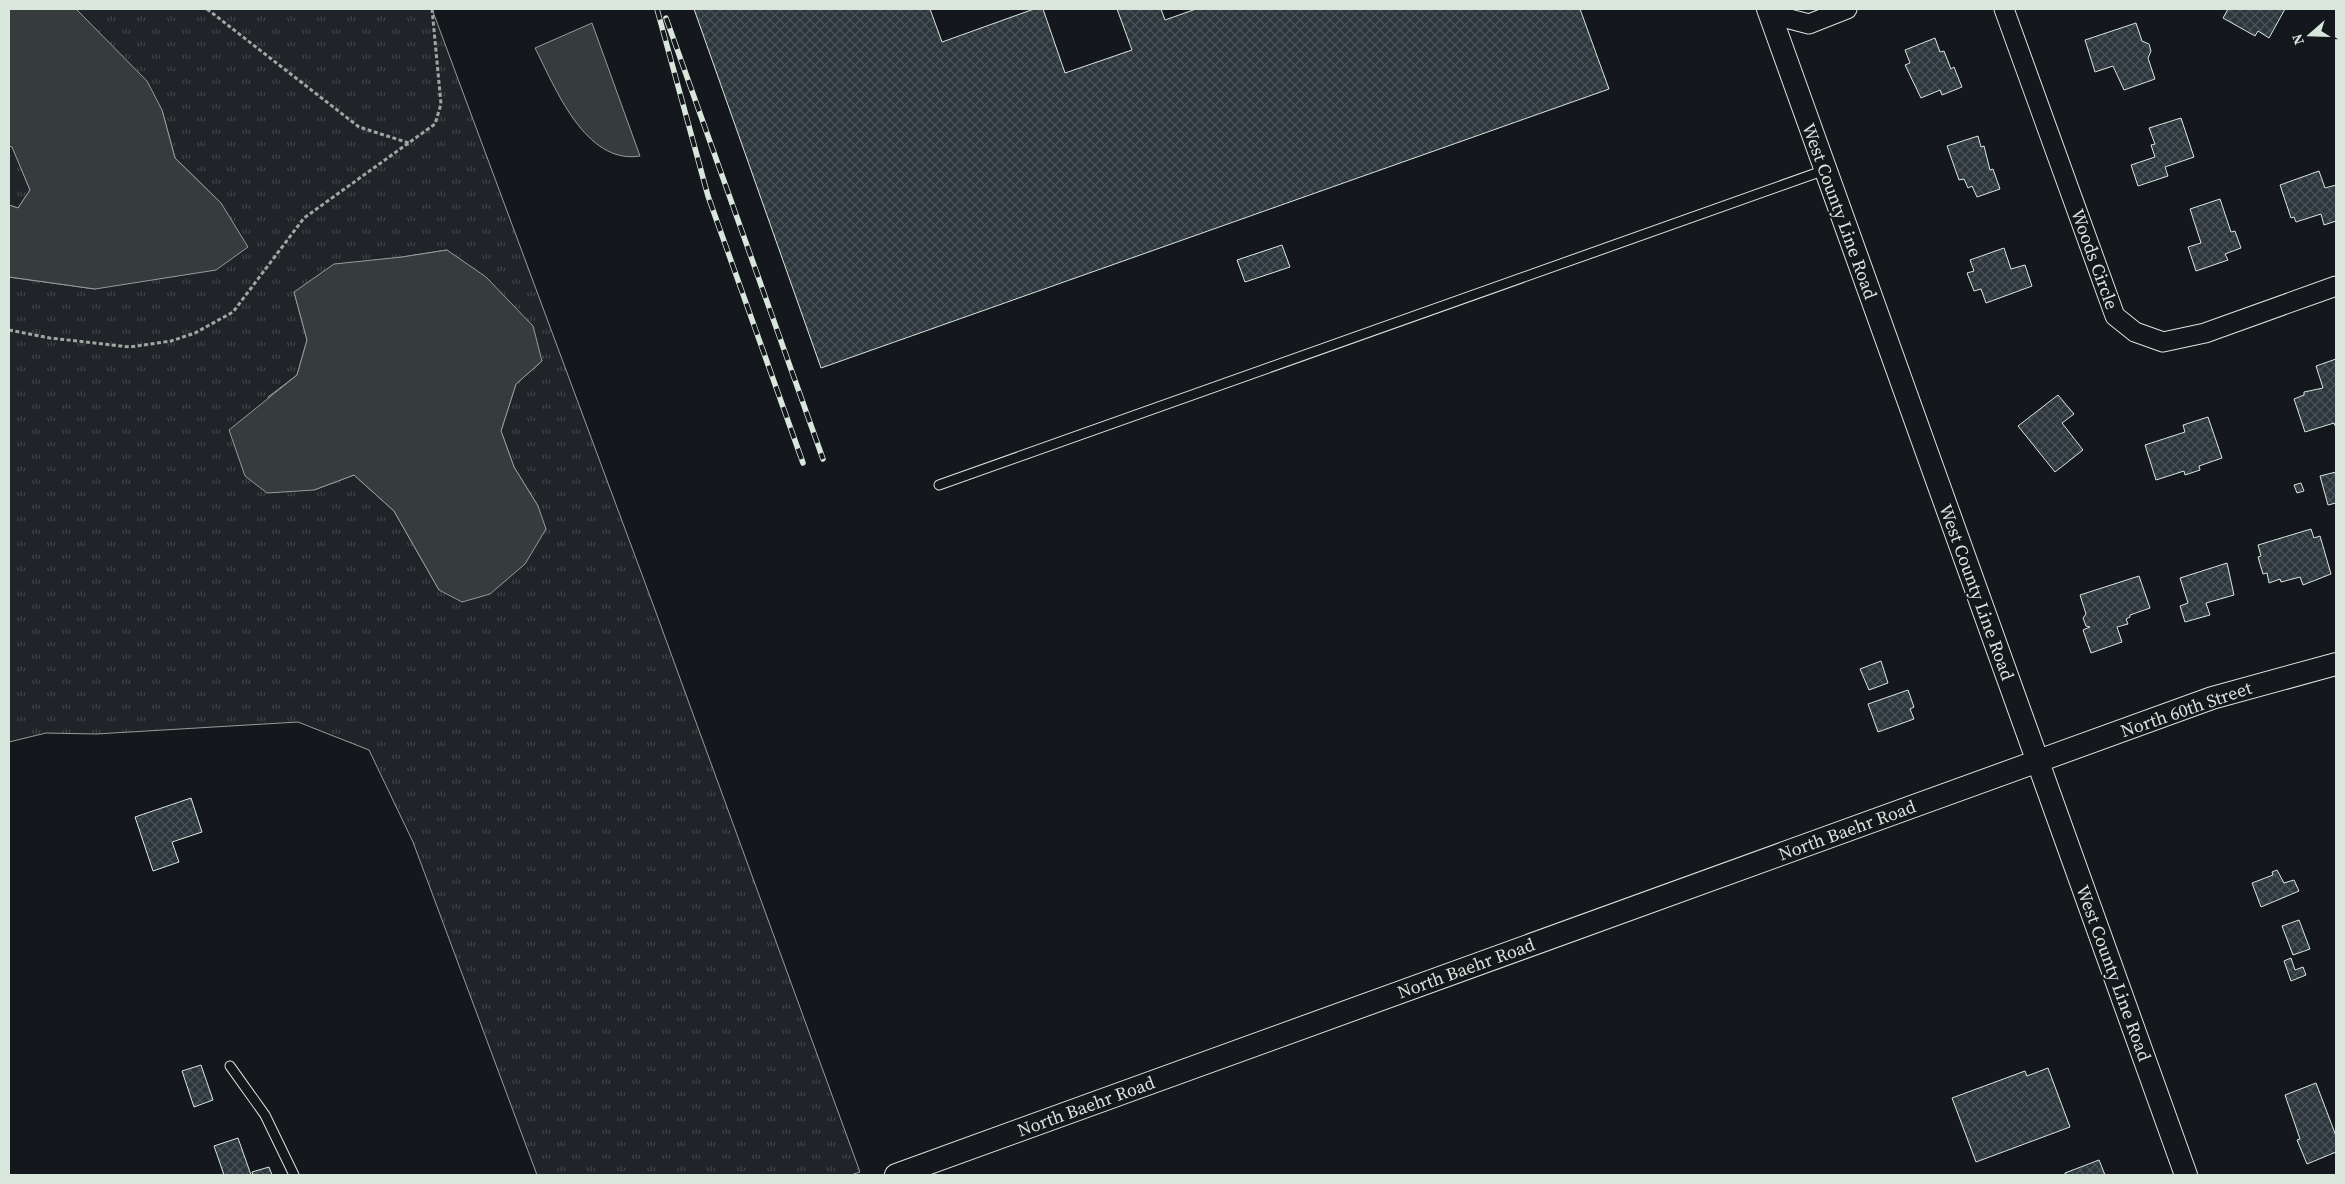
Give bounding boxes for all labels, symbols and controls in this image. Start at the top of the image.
north arrow [2285,10,2335,60]
text: N [2287,31,2309,48]
street label: West County Line Road [1796,119,1884,303]
street label: Woods Circle [2065,205,2125,313]
street label: West County Line Road [1933,500,2021,684]
street label: North 60th Street [2117,675,2255,743]
street label: North Baehr Road [1775,794,1919,866]
street label: West County Line Road [2070,881,2158,1065]
street label: North Baehr Road [1394,932,1538,1004]
street label: North Baehr Road [1014,1070,1158,1142]

